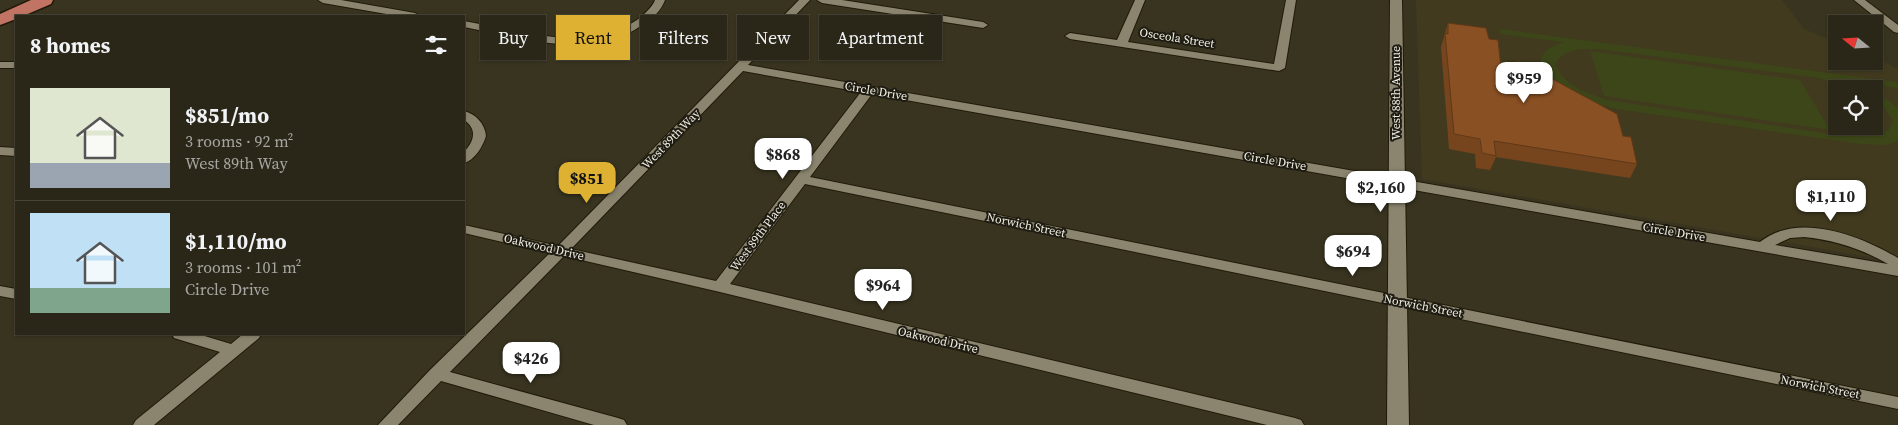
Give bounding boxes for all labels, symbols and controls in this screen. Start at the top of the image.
chip: Buy [480,15,546,60]
chip: Rent [556,15,630,60]
chip: Filters [640,15,727,60]
chip: New [737,15,809,60]
chip: Apartment [819,15,942,60]
north arrow [1828,15,1882,70]
map controls [1828,15,1883,135]
street label: Osceola Street [1138,24,1216,52]
text: 8 homes [30,31,110,60]
icon: filters [422,31,450,59]
street label: West 88th Avenue [1388,46,1404,140]
pin: $959 [1494,62,1554,104]
text: $959 [1507,67,1541,89]
street label: Circle Drive [843,78,909,104]
button: locate [1828,80,1883,135]
text: $851/mo [185,101,269,130]
street label: West 89th Way [638,105,704,172]
icon: home [70,108,130,168]
text: 3 rooms · 92 m² [185,130,293,152]
pin: $868 [753,138,813,180]
text: $868 [766,143,800,165]
street label: Circle Drive [1242,148,1308,174]
text: West 89th Way [185,152,288,174]
pin: $851 [557,162,617,204]
text: $851 [570,167,604,189]
pin: $2,160 [1340,170,1422,213]
text: $2,160 [1357,176,1405,198]
pin: $1,110 [1790,180,1872,222]
text: $1,110 [1807,185,1855,207]
street label: West 89th Place [727,198,789,274]
street label: Norwich Street [985,209,1067,241]
street label: Circle Drive [1641,219,1707,245]
text: $1,110/mo [185,227,287,256]
street label: Oakwood Drive [502,230,586,264]
icon: home [70,233,130,293]
pin: $694 [1323,234,1383,277]
text: $694 [1336,240,1370,262]
text: 3 rooms · 101 m² [185,256,301,278]
pin: $964 [853,268,913,311]
text: $964 [866,274,900,296]
text: Circle Drive [185,278,269,300]
street label: Norwich Street [1382,291,1464,321]
street label: Oakwood Drive [896,323,980,357]
pin: $426 [501,342,561,384]
text: $426 [514,347,548,369]
street label: Norwich Street [1779,372,1861,402]

